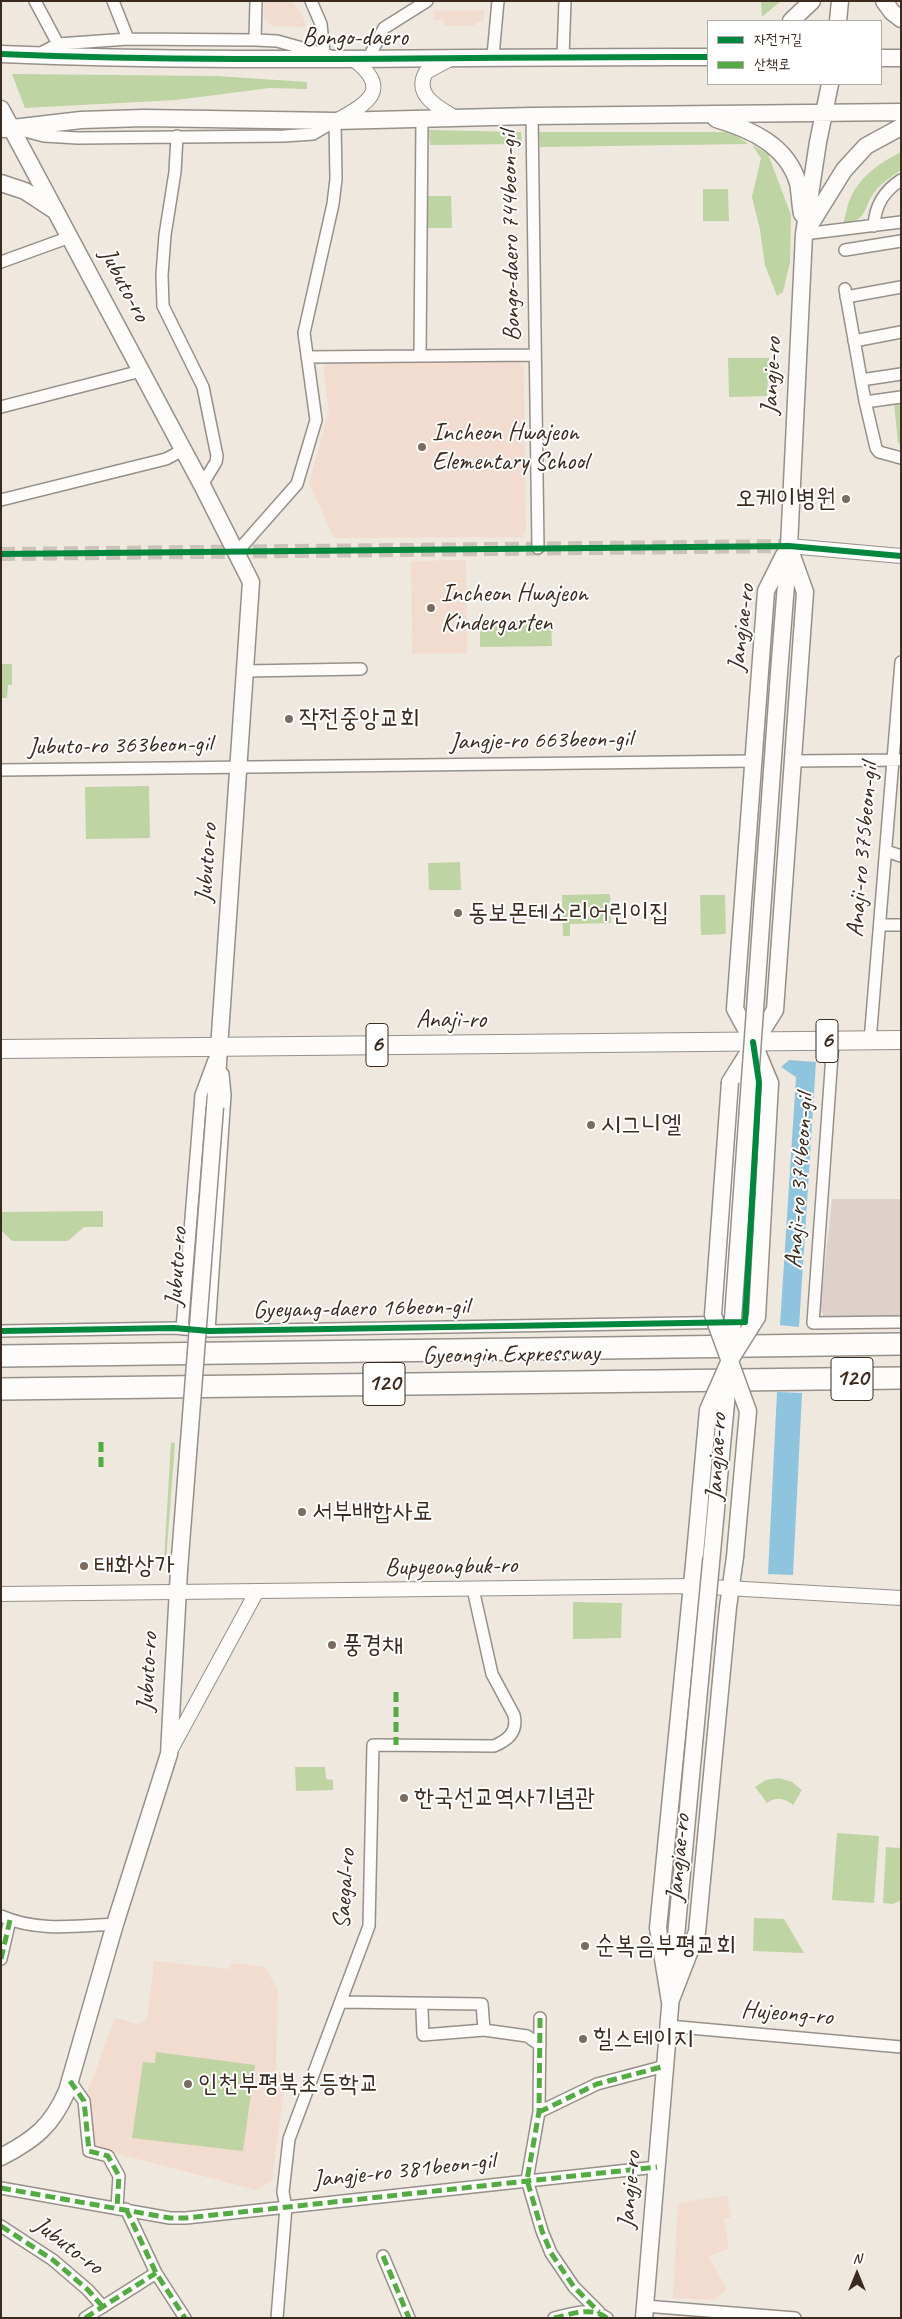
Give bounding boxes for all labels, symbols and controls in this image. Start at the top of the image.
legend [707,20,882,85]
street label: Bongo-daero [302,23,408,53]
text: 자전거길 [754,30,802,49]
text: 산책로 [754,55,790,74]
street label: Bongo-daero 744beon-gil [494,130,528,342]
street label: Jubuto-ro [92,243,156,327]
street label: Jangje-ro [755,336,789,416]
place label: Incheon Hwajeon Elementary School [432,418,588,477]
marker: Incheon Hwajeon Elementary School [416,441,428,453]
place label: 오케이병원 [735,484,836,514]
marker: 오케이병원 [840,493,852,505]
place label: Incheon Hwajeon Kindergarten [441,579,588,638]
street label: Jangjae-ro [722,583,762,673]
marker: Incheon Hwajeon Kindergarten [425,602,437,614]
place label: 작전중앙교회 [299,704,420,734]
marker: 작전중앙교회 [283,713,295,725]
street label: Jangje-ro 663beon-gil [449,724,633,758]
street label: Jubuto-ro 363beon-gil [28,729,212,763]
street label: Anaji-ro 375beon-gil [840,761,886,939]
street label: Jubuto-ro [189,822,225,904]
place label: 동보몬테소리어린이집 [468,898,669,928]
marker: 동보몬테소리어린이집 [452,907,464,919]
street label: Anaji-ro [416,1005,486,1035]
road number: 6 [816,1019,838,1062]
road number: 6 [366,1024,388,1066]
street label: Anaji-ro 374beon-gil [779,1093,821,1269]
place label: 시그니엘 [601,1110,681,1140]
marker: 시그니엘 [585,1119,597,1131]
street label: Jubuto-ro [159,1226,195,1308]
street label: Gyeyang-daero 16beon-gil [253,1292,469,1326]
street label: Gyeongin Expressway [422,1338,600,1372]
road number: 120 [831,1358,873,1400]
road number: 120 [363,1362,405,1406]
street label: Jangjae-ro [700,1412,734,1502]
place label: 서부배합사료 [312,1497,433,1527]
marker: 서부배합사료 [296,1506,308,1518]
place label: 태화상가 [94,1551,174,1581]
street label: Bupyeongbuk-ro [384,1551,518,1583]
marker: 태화상가 [78,1560,90,1572]
place label: 풍경채 [342,1630,402,1660]
street label: Jubuto-ro [131,1632,165,1712]
marker: 풍경채 [326,1639,338,1651]
place label: 한국선교역사기념관 [414,1783,595,1813]
marker: 한국선교역사기념관 [398,1792,410,1804]
street label: Jangjae-ro [660,1813,698,1903]
street label: Saegal-ro [327,1848,363,1930]
place label: 순복음부평교회 [595,1931,736,1961]
marker: 순복음부평교회 [579,1940,591,1952]
street label: Hujeong-ro [740,1995,834,2033]
place label: 힐스테이지 [593,2024,694,2054]
marker: 힐스테이지 [577,2033,589,2045]
place label: 인천부평북초등학교 [198,2069,379,2099]
marker: 인천부평북초등학교 [182,2078,194,2090]
street label: Jangje-ro 381beon-gil [312,2147,496,2195]
street label: Jangje-ro [612,2150,648,2230]
street label: Jubuto-ro [27,2210,109,2282]
north arrow [832,2249,882,2299]
text: N [853,2250,861,2267]

